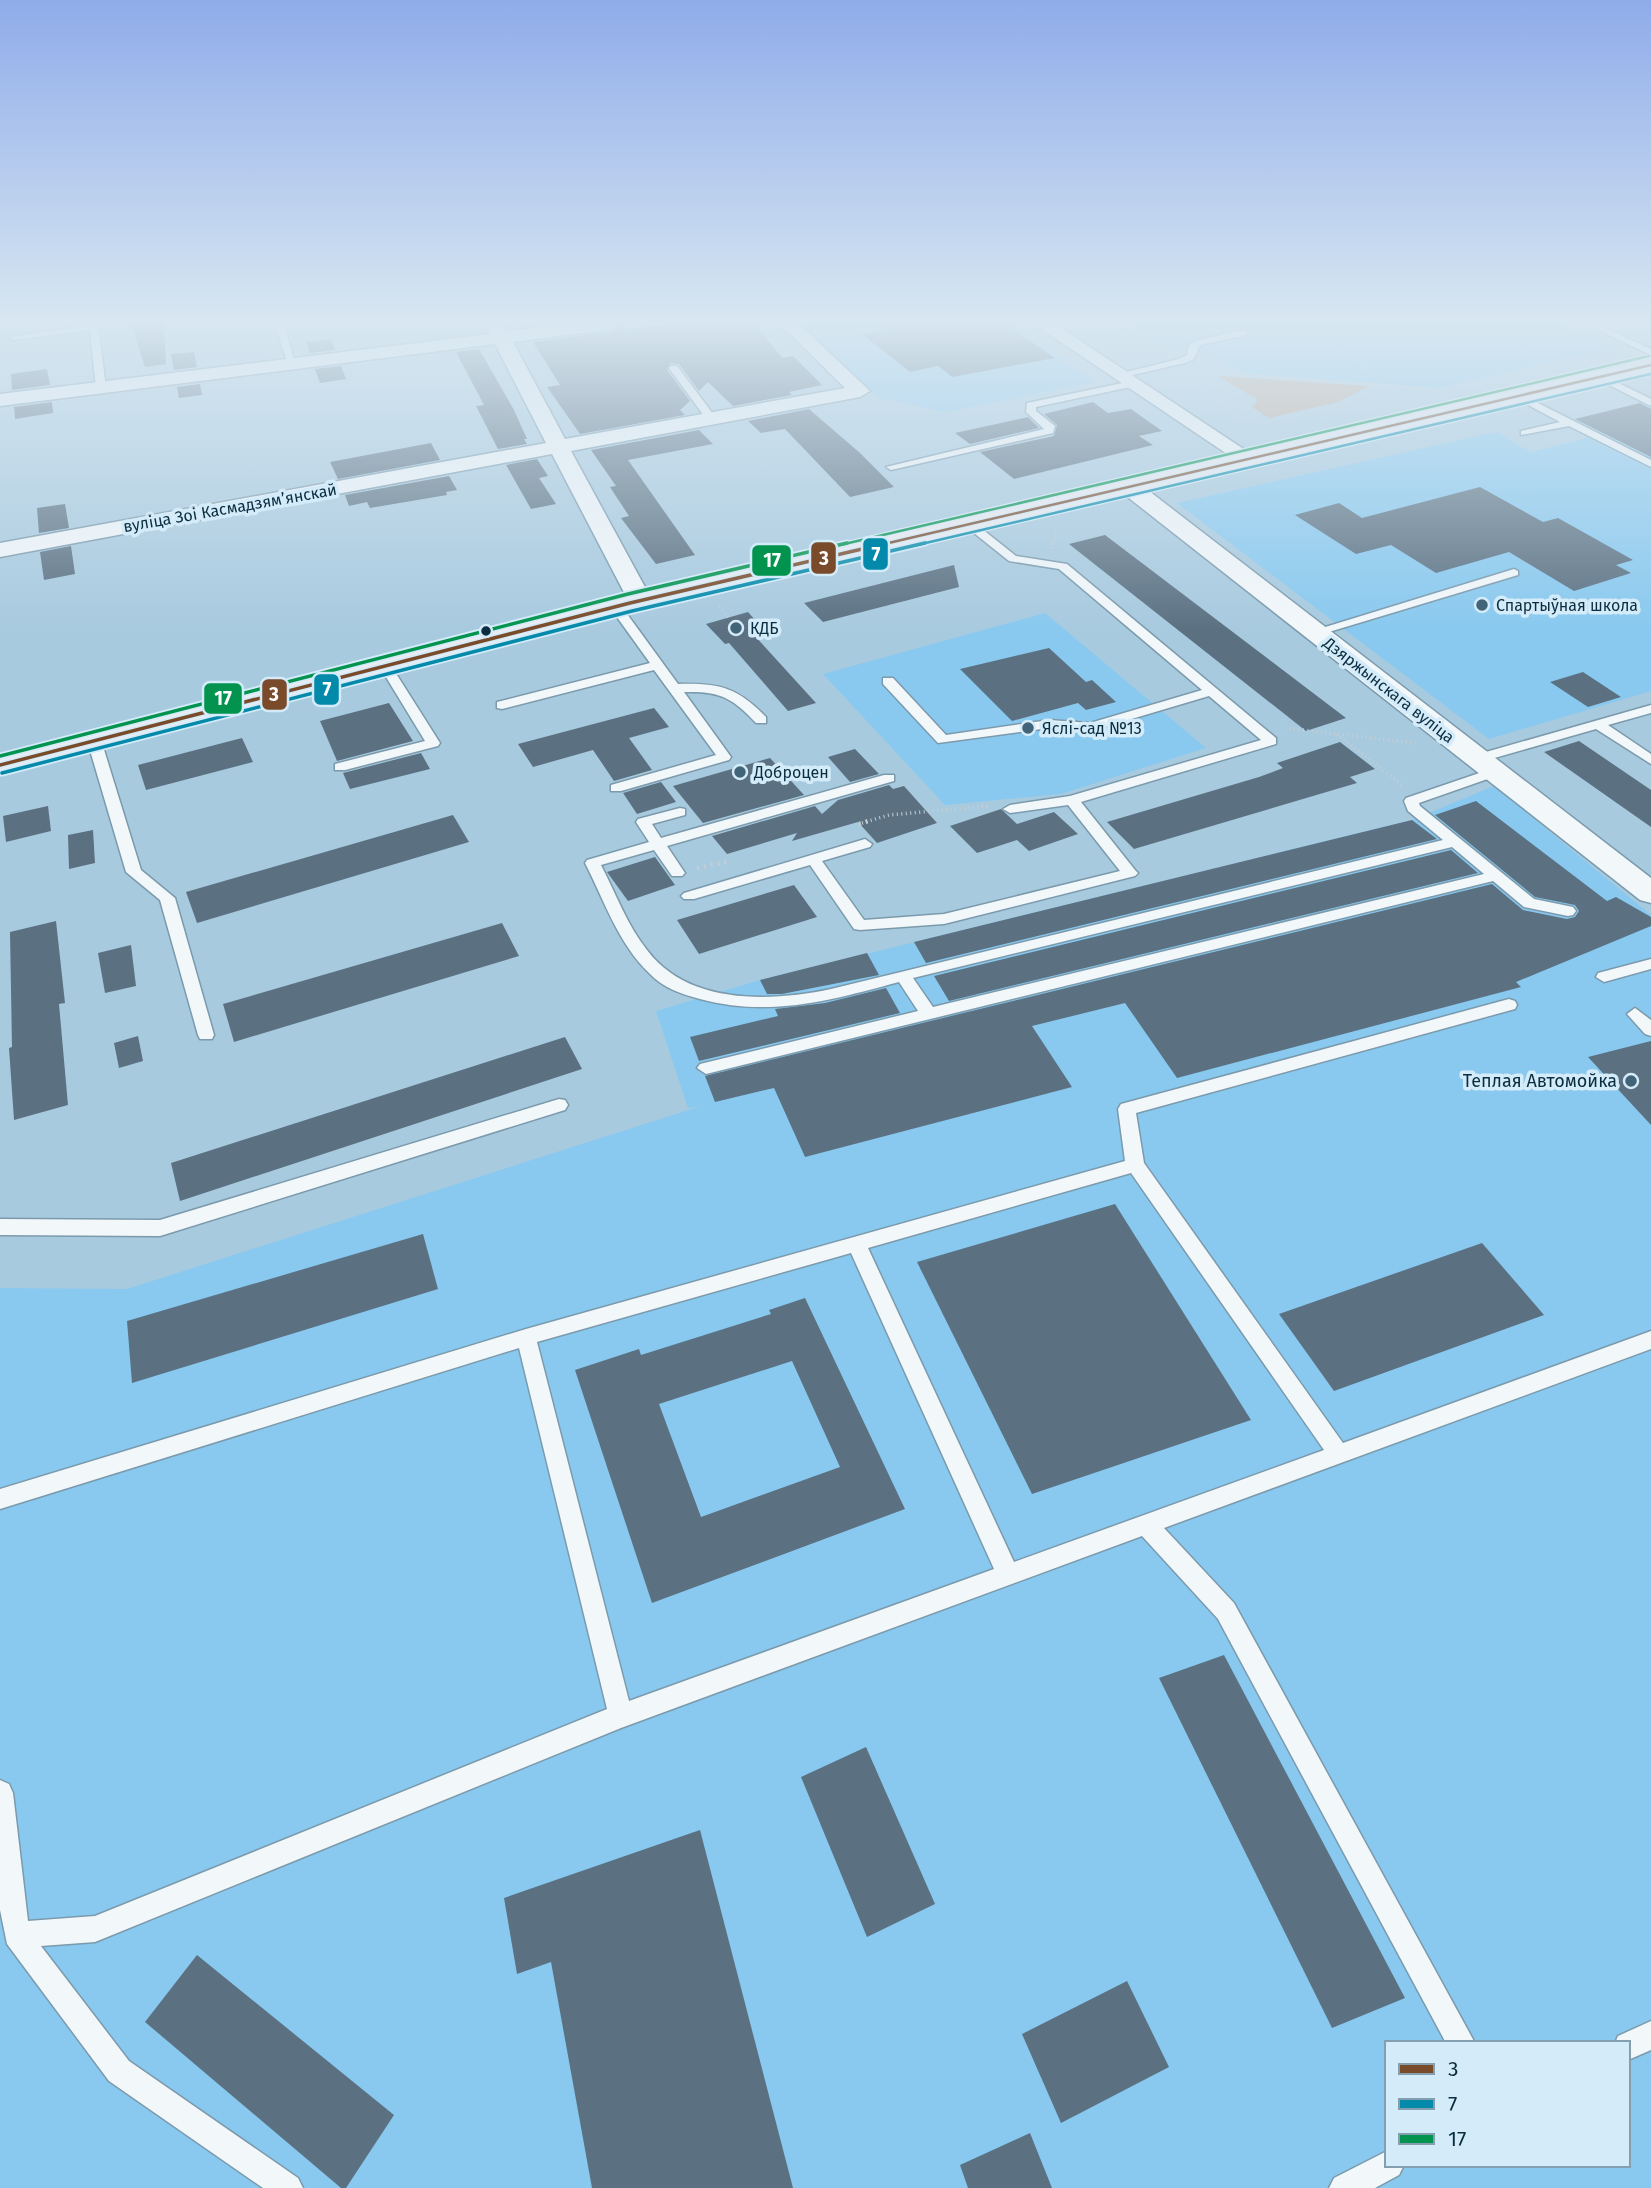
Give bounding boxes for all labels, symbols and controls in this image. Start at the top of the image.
street label: вуліца Зоі Касмадзямʼянскай [122,480,338,536]
line badge: 7 [862,537,889,571]
line badge: 3 [810,541,837,575]
text: 7 [872,543,881,566]
line badge: 17 [751,544,792,577]
text: 3 [818,547,829,570]
text: 17 [763,549,781,572]
place label: Спартыўная школа [1496,596,1638,615]
marker: Спартыўная школа [1474,597,1490,613]
place label: КДБ [750,619,778,638]
marker: КДБ [728,620,744,636]
unlabelled marker [479,624,493,638]
street label: Дзяржынскага вуліца [1319,632,1458,747]
line badge: 7 [313,673,340,706]
line badge: 3 [261,678,288,711]
text: 7 [323,678,332,701]
line badge: 17 [203,682,243,715]
text: 3 [268,683,279,706]
text: 17 [214,687,232,710]
place label: Яслі-сад №13 [1042,719,1142,738]
marker: Яслі-сад №13 [1020,720,1036,736]
place label: Доброцен [753,763,829,782]
marker: Доброцен [732,764,748,780]
place label: Теплая Автомойка [1463,1070,1617,1092]
marker: Теплая Автомойка [1623,1073,1639,1089]
legend [1385,2041,1630,2167]
text: 3 [1448,2056,1458,2082]
text: 7 [1448,2091,1457,2117]
text: 17 [1448,2126,1466,2152]

